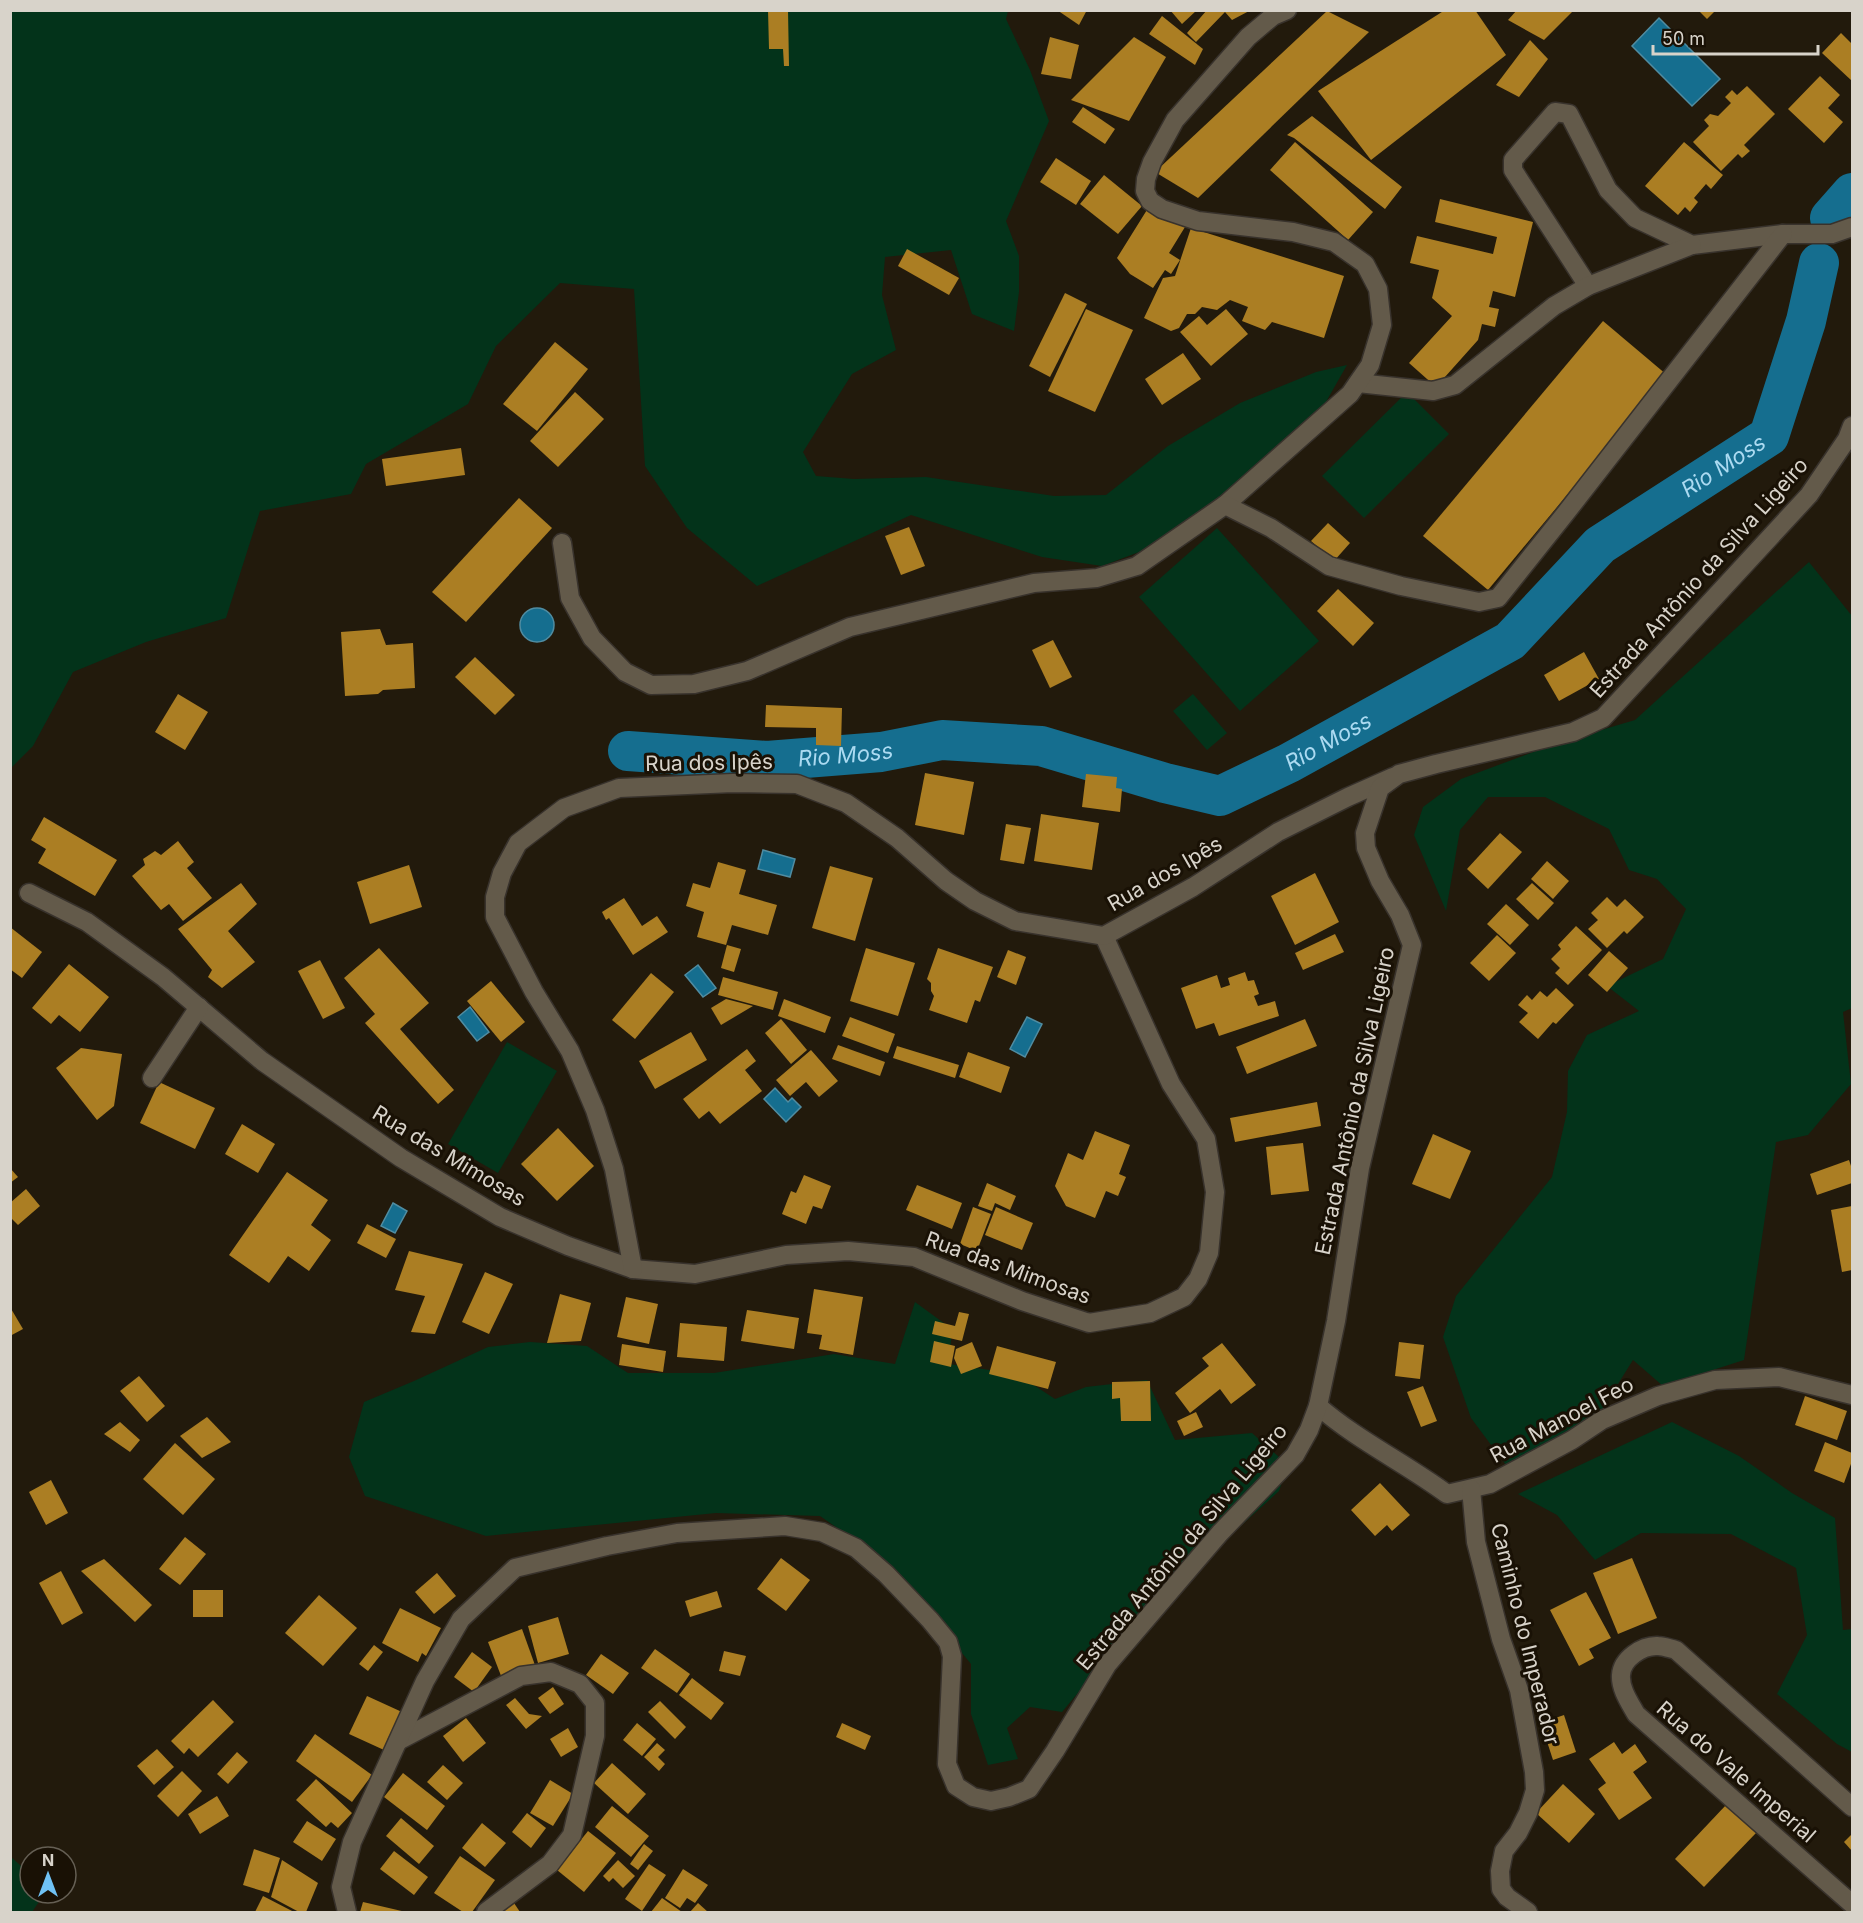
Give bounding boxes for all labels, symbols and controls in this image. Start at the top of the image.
scale bar [1653,18,1818,56]
text: 50 m [1662,28,1705,49]
water label: Rio Moss [1676,429,1770,502]
street label: Estrada Antônio da Silva Ligeiro [1584,453,1813,703]
water label: Rio Moss [1280,707,1376,776]
water label: Rio Moss [797,737,895,772]
street label: Rua dos Ipês [645,749,773,776]
street label: Rua dos Ipês [1103,831,1226,916]
street label: Estrada Antônio da Silva Ligeiro [1310,945,1399,1257]
street label: Rua das Mimosas [368,1100,530,1211]
street label: Rua das Mimosas [922,1226,1094,1309]
street label: Rua Manoel Feo [1486,1371,1638,1468]
street label: Estrada Antônio da Silva Ligeiro [1071,1418,1292,1675]
street label: Caminho do Imperador [1486,1520,1565,1747]
street label: Rua do Vale Imperial [1652,1696,1821,1848]
north arrow [18,1845,78,1905]
text: N [42,1850,54,1870]

